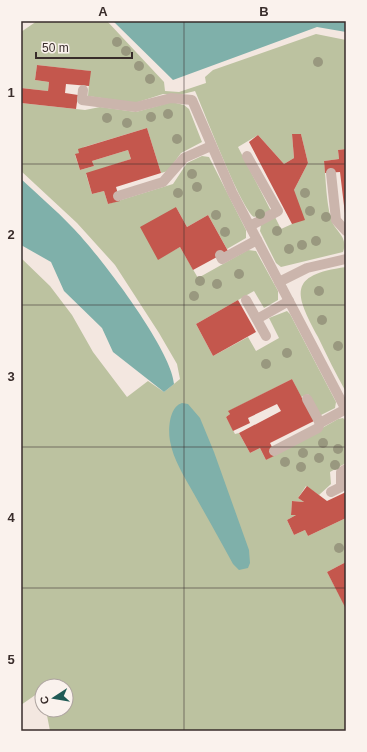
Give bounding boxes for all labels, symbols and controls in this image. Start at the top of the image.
text: A [98,4,108,19]
text: B [259,4,269,19]
scale bar [36,34,132,60]
text: 50 m [42,41,69,55]
text: 1 [7,85,15,100]
text: 2 [7,227,15,242]
text: 3 [7,369,15,384]
text: 4 [7,510,15,525]
text: 5 [7,652,15,667]
north arrow [34,678,74,718]
text: С [38,695,51,705]

